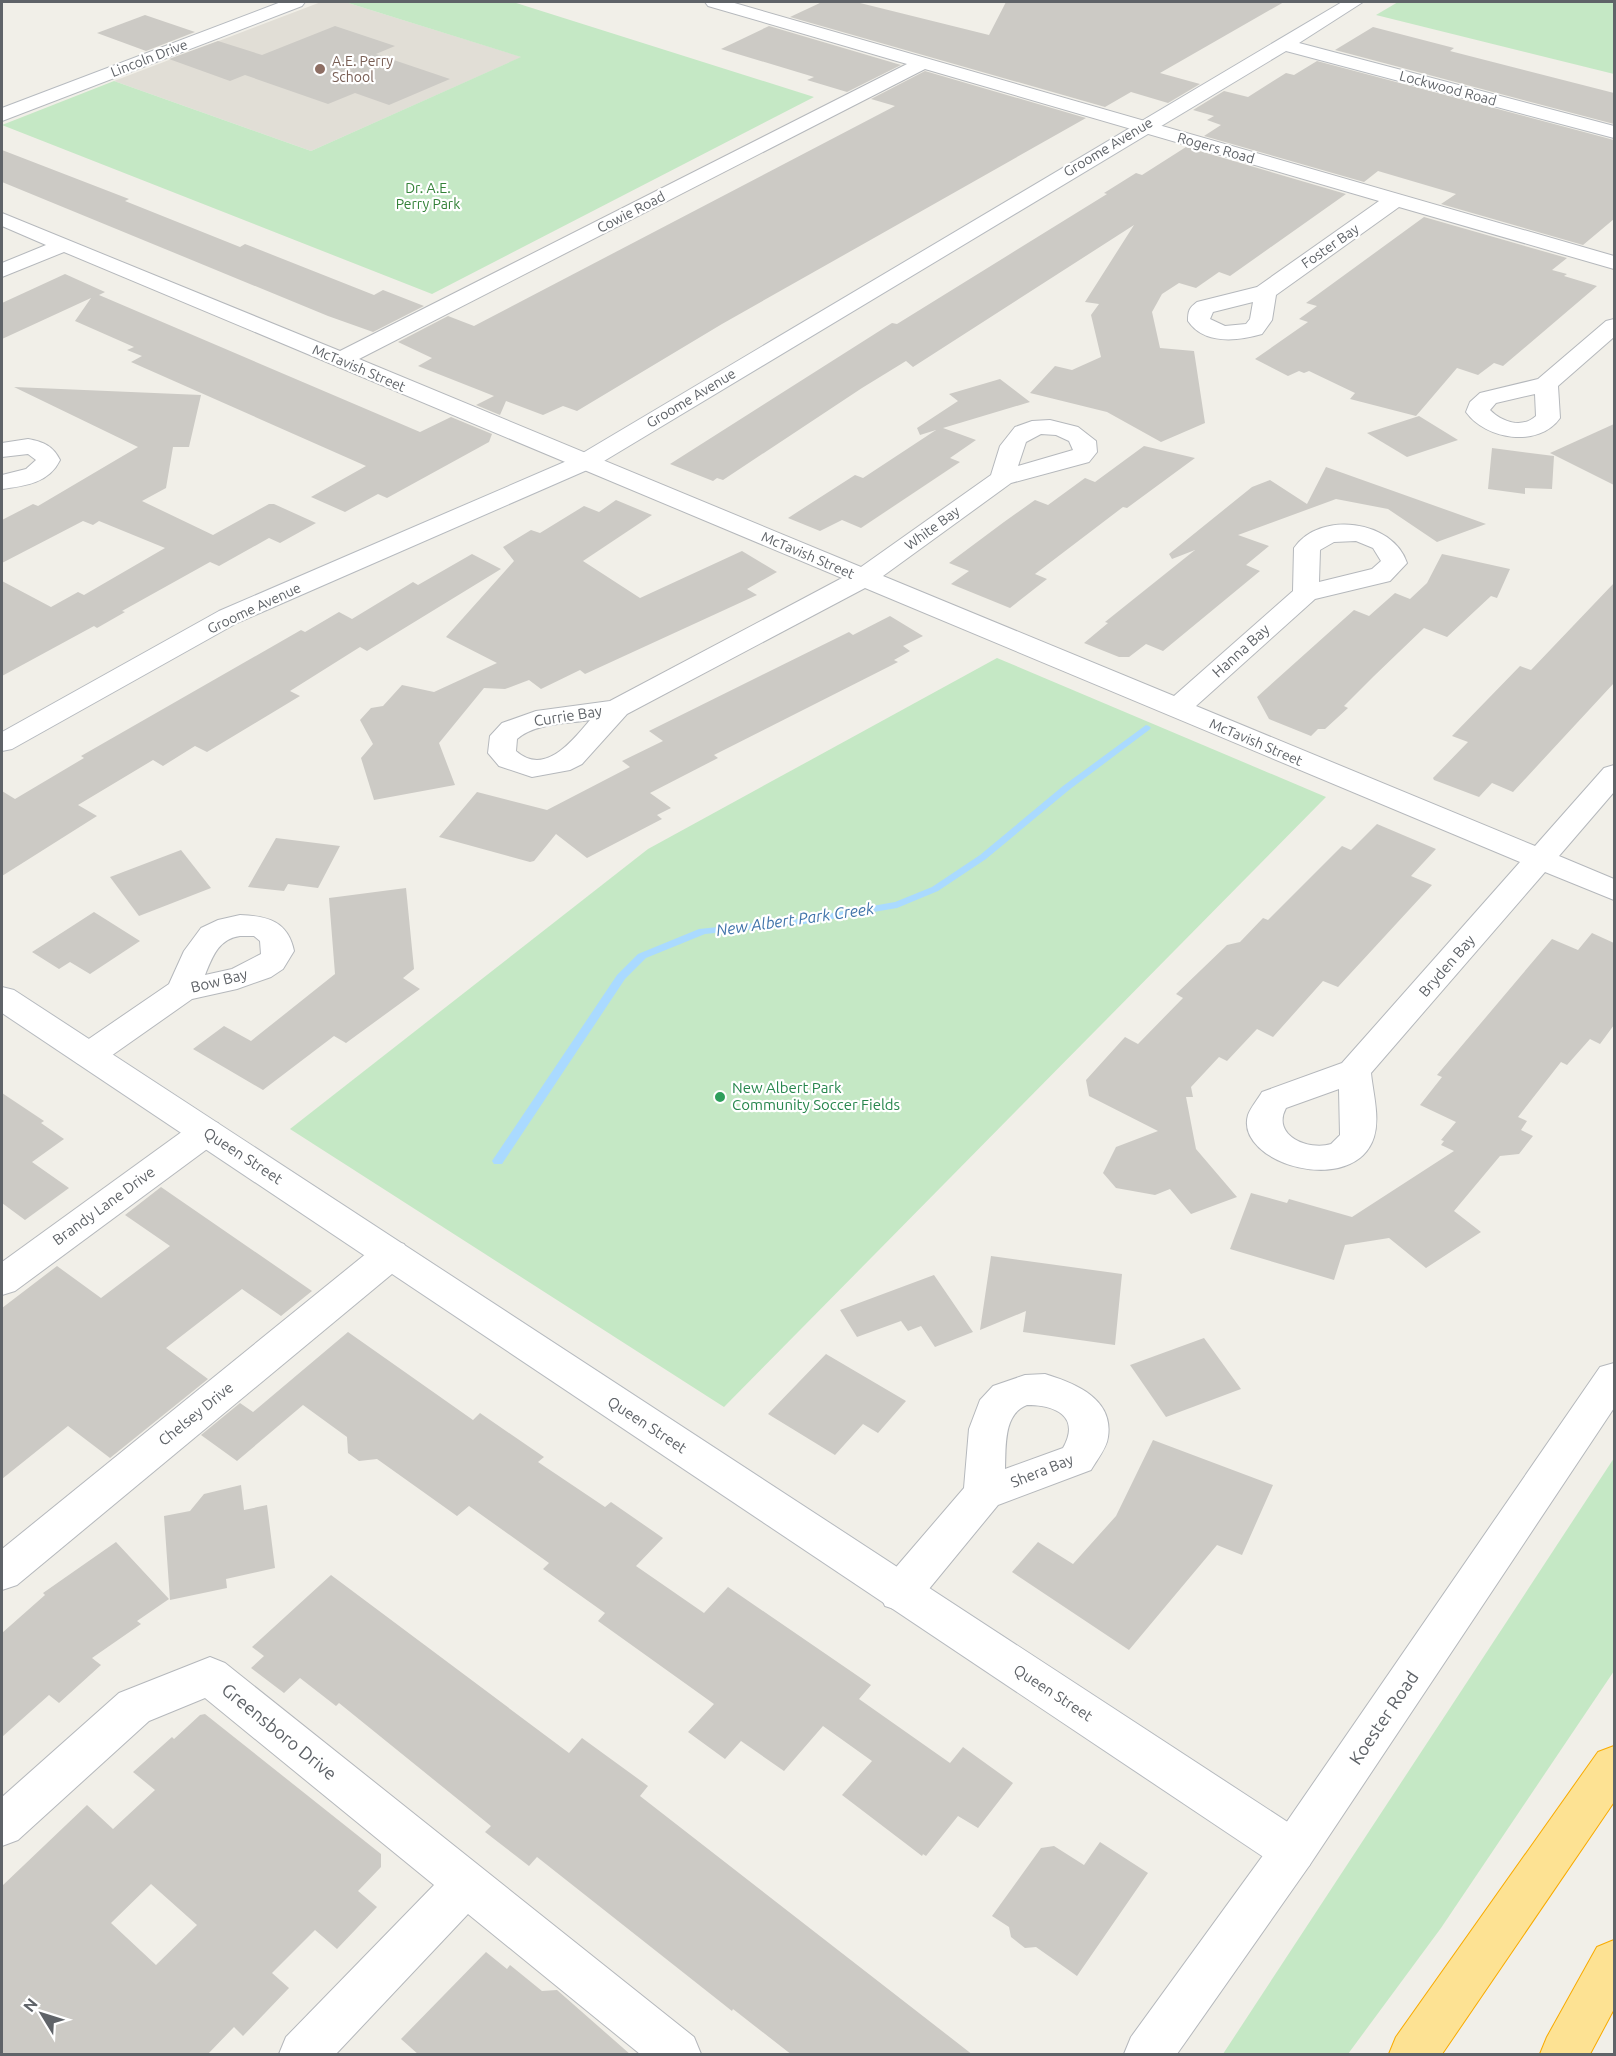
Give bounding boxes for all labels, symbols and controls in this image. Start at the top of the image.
street label: Lincoln Drive [108,36,190,80]
place label: A.E. Perry School [332,53,393,85]
marker: A.E. Perry School [313,62,327,76]
street label: Lockwood Road [1398,67,1498,109]
street label: Groome Avenue [1061,114,1155,180]
street label: Rogers Road [1176,129,1256,167]
park label: Dr. A.E. Perry Park [396,180,460,212]
street label: Cowie Road [594,188,668,236]
street label: Foster Bay [1298,220,1362,272]
street label: McTavish Street [310,341,408,395]
street label: Groome Avenue [644,365,738,431]
street label: White Bay [902,503,963,553]
street label: McTavish Street [759,528,857,582]
street label: Groome Avenue [205,579,303,637]
street label: Hanna Bay [1209,621,1273,681]
street label: Currie Bay [533,702,603,729]
street label: McTavish Street [1207,715,1305,769]
water label: New Albert Park Creek [715,899,876,939]
street label: Bryden Bay [1415,931,1478,1000]
street label: Bow Bay [189,965,249,996]
place label: New Albert Park Community Soccer Fields [732,1079,900,1113]
marker: New Albert Park Community Soccer Fields [713,1090,727,1104]
street label: Queen Street [201,1124,286,1187]
street label: Brandy Lane Drive [49,1163,158,1248]
street label: Chelsey Drive [155,1378,236,1449]
street label: Queen Street [605,1393,690,1456]
street label: Shera Bay [1008,1450,1076,1491]
street label: Queen Street [1011,1661,1096,1724]
street label: Koester Road [1345,1667,1422,1768]
street label: Greensboro Drive [218,1679,341,1784]
north arrow [12,1984,72,2044]
text: N [19,1995,41,2015]

